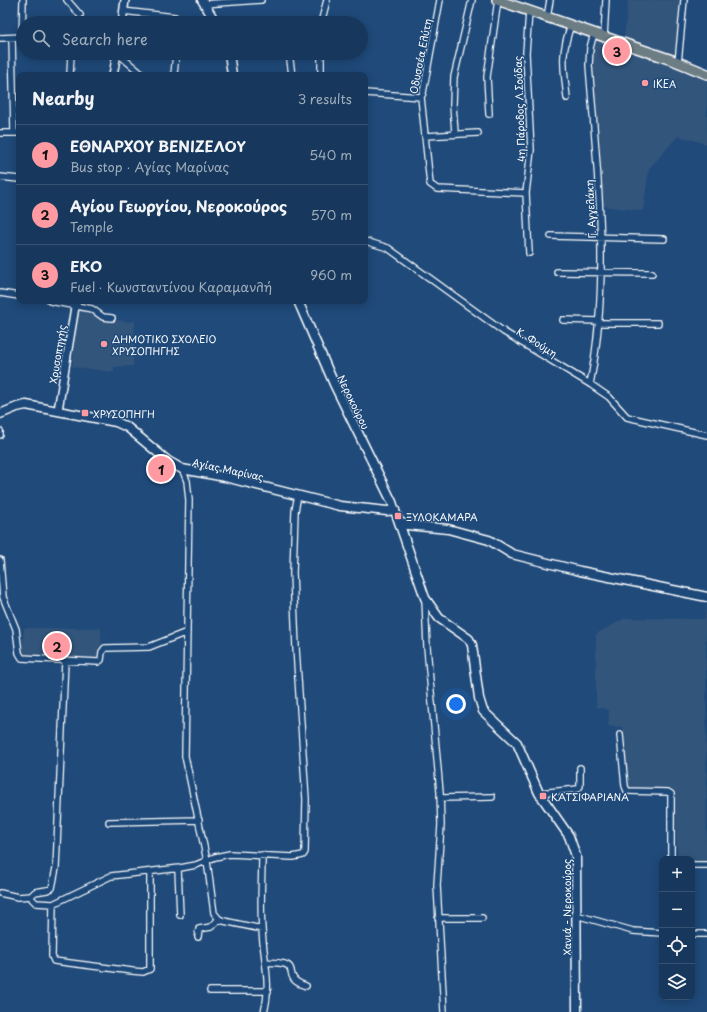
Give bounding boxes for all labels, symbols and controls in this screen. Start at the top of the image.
search box [16,16,368,60]
street label: Οδυσσέα Ελύτη [405,17,435,95]
icon: search [30,27,52,49]
text: Search here [62,27,148,50]
pin: 3 [604,36,630,66]
street label: 4η Πάροδος Λ.Σούδας [510,56,528,162]
place label: IKEA [653,76,676,91]
marker: IKEA [640,78,650,88]
text: Nearby [32,85,94,111]
text: 3 results [298,89,352,108]
text: ΕΘΝΑΡΧΟΥ ΒΕΝΙΖΕΛΟΥ [70,134,246,157]
text: 1 [42,145,48,164]
text: 540 m [309,145,352,164]
text: Bus stop · Αγίας Μαρίνας [70,157,229,176]
street label: Γ. Αγγελάκη [581,179,599,239]
text: Αγίου Γεωργίου, Νεροκούρος [70,194,287,217]
text: 2 [40,205,50,224]
text: 570 m [311,205,352,224]
text: Temple [70,217,113,236]
text: EKO [70,254,102,277]
text: 3 [41,265,49,284]
text: 960 m [310,265,352,284]
text: Fuel · Κωνσταντίνου Καραμανλή [70,277,272,296]
street label: Κ. Φούμη [514,323,560,361]
street label: Χρυσοπηγής [45,324,69,384]
place label: ΔΗΜΟΤΙΚΟ ΣΧΟΛΕΙΟ ΧΡΥΣΟΠΗΓΗΣ [112,331,217,358]
marker: ΔΗΜΟΤΙΚΟ ΣΧΟΛΕΙΟ ΧΡΥΣΟΠΗΓΗΣ [99,339,109,349]
street label: Νεροκούρου [333,372,374,432]
place label: ΧΡΥΣΟΠΗΓΗ [93,406,155,421]
marker: ΧΡΥΣΟΠΗΓΗ [80,408,90,418]
pin: 1 [148,454,174,484]
street label: Αγίας Μαρίνας [191,454,265,484]
place label: ΞΥΛΟΚΑΜΑΡΑ [406,509,478,524]
marker: ΞΥΛΟΚΑΜΑΡΑ [393,511,403,521]
pin: 2 [44,631,70,661]
your location [446,694,466,714]
place label: ΚΑΤΣΙΦΑΡΙΑΝΑ [551,789,629,804]
marker: ΚΑΤΣΙΦΑΡΙΑΝΑ [538,791,548,801]
map controls [659,856,695,1000]
button: + [659,856,695,892]
street label: Χανιά - Νεροκούρος [559,859,575,955]
button: − [659,892,695,928]
button: locate [659,928,695,964]
button: layers [659,964,695,1000]

